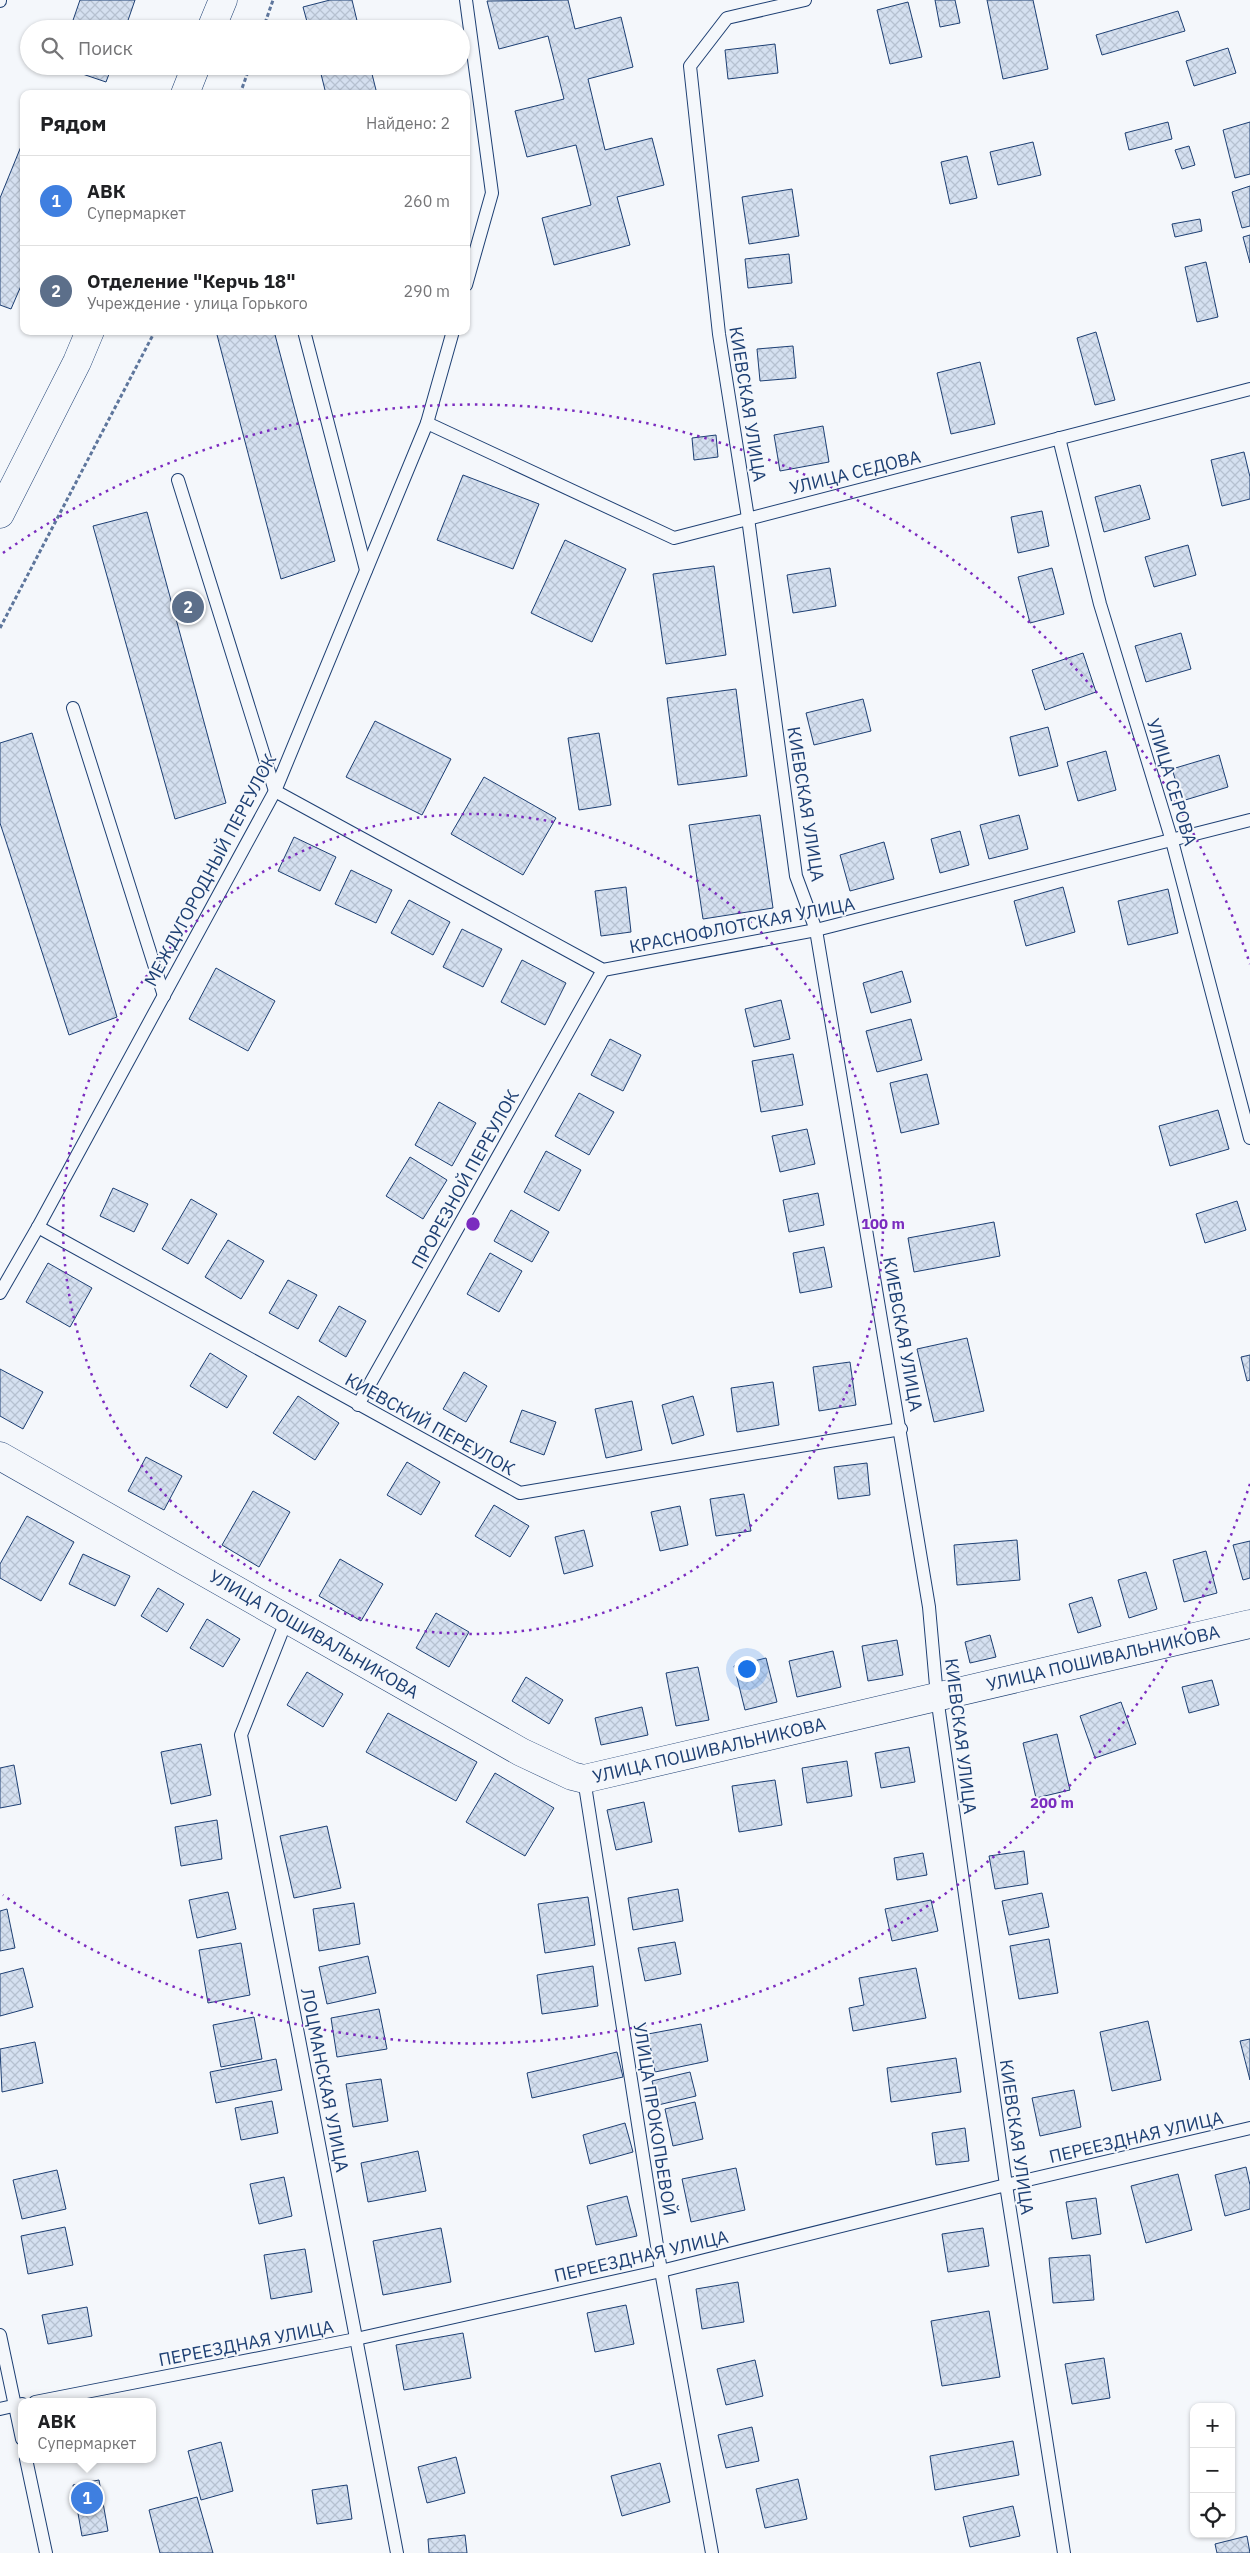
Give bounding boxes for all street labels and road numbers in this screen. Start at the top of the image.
street label: КИЕВСКАЯ УЛИЦА [724,325,772,484]
street label: УЛИЦА СЕДОВА [787,445,923,499]
street label: УЛИЦА СЕРОВА [1142,715,1202,849]
street label: КИЕВСКАЯ УЛИЦА [782,725,830,884]
street label: МЕЖДУГОРОДНЫЙ ПЕРЕУЛОК [139,750,281,990]
street label: КРАСНОФЛОТСКАЯ УЛИЦА [627,892,857,958]
street label: ПРОРЕЗНОЙ ПЕРЕУЛОК [406,1085,524,1273]
street label: КИЕВСКАЯ УЛИЦА [878,1255,928,1414]
street label: КИЕВСКИЙ ПЕРЕУЛОК [341,1368,519,1480]
street label: УЛИЦА ПОШИВАЛЬНИКОВА [205,1564,423,1704]
street label: УЛИЦА ПОШИВАЛЬНИКОВА [984,1620,1222,1696]
street label: КИЕВСКАЯ УЛИЦА [940,1657,982,1816]
street label: УЛИЦА ПОШИВАЛЬНИКОВА [590,1712,828,1788]
street label: ЛОЦМАНСКАЯ УЛИЦА [296,1986,354,2174]
street label: УЛИЦА ПРОКОПЬЕВОЙ [628,2021,682,2217]
street label: КИЕВСКАЯ УЛИЦА [995,2058,1039,2217]
street label: ПЕРЕЕЗДНАЯ УЛИЦА [1047,2106,1226,2168]
street label: ПЕРЕЕЗДНАЯ УЛИЦА [552,2225,731,2287]
street label: ПЕРЕЕЗДНАЯ УЛИЦА [156,2315,336,2371]

